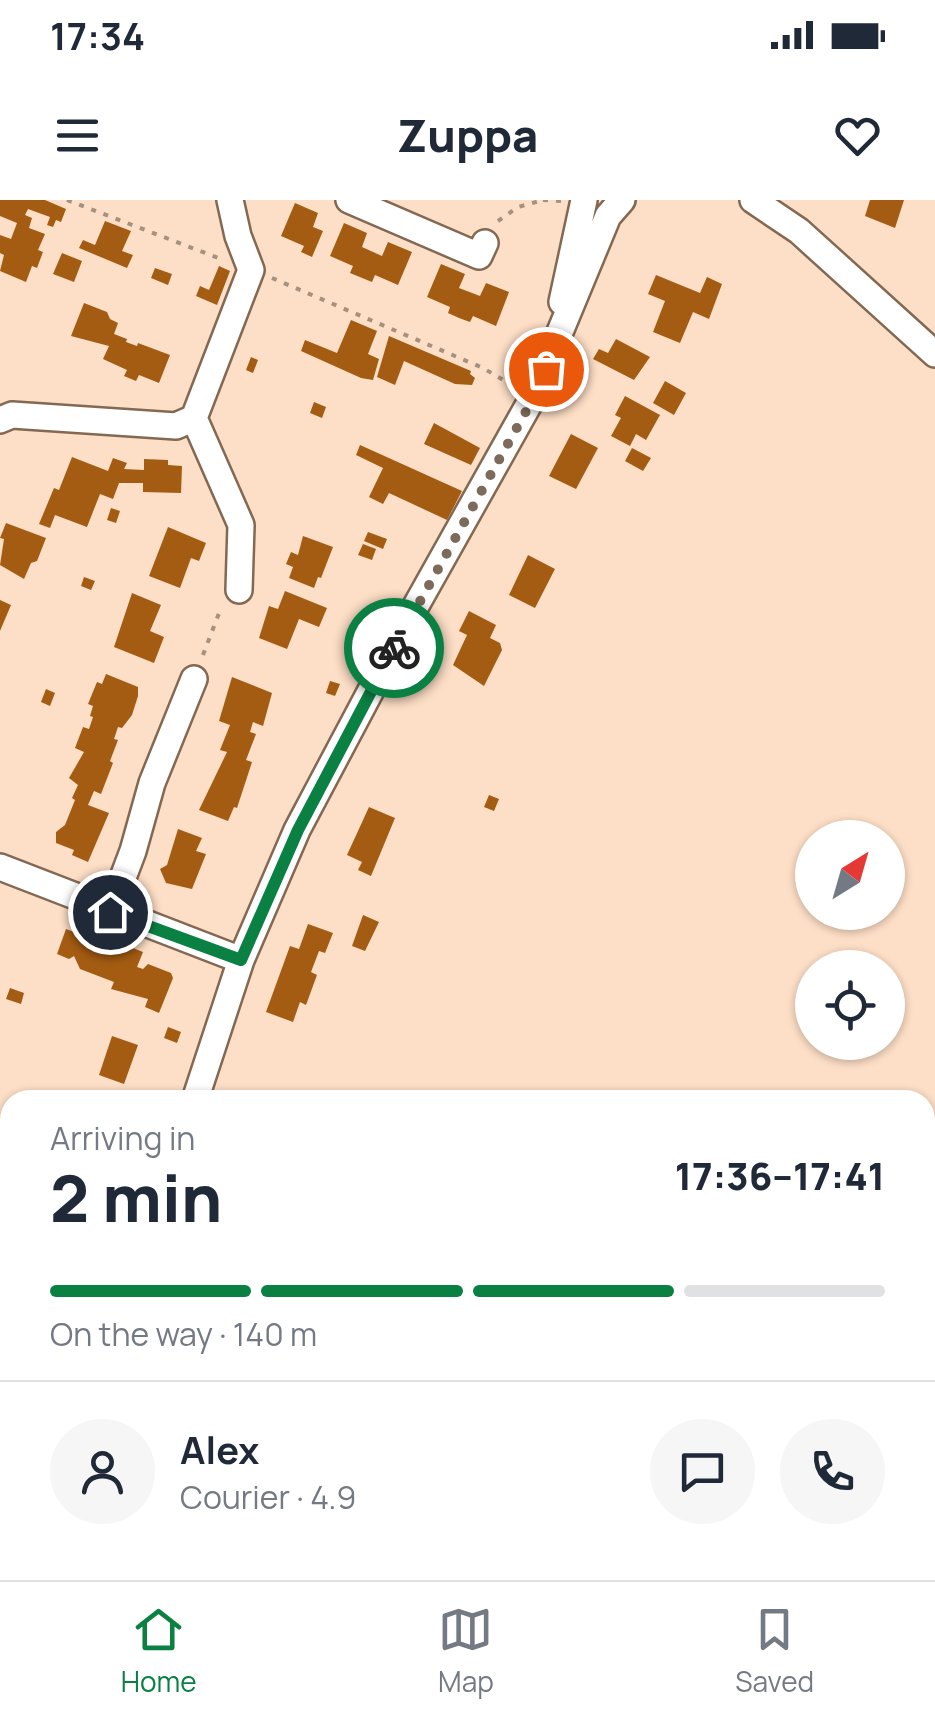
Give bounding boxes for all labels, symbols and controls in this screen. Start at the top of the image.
text: 17:34 [50,9,145,61]
text: Zuppa [397,104,538,166]
icon: menu [50,108,105,163]
icon: heart [830,108,885,163]
pin [504,327,589,412]
icon: bag [519,342,574,397]
courier [344,598,444,698]
icon: bike [367,621,422,676]
north arrow [795,820,905,930]
map controls [795,820,905,1060]
pin [68,870,153,955]
icon: home [83,885,138,940]
button: locate [795,950,905,1060]
text: Arriving in [50,1116,195,1160]
text: 17:36–17:41 [675,1149,885,1201]
text: 2 min [50,1153,222,1242]
text: On the way · 140 m [50,1312,317,1356]
button: person [50,1419,155,1524]
button: chat [650,1419,755,1524]
button: phone [780,1419,885,1524]
text: Alex [180,1423,259,1475]
text: Courier · 4.9 [180,1475,356,1519]
tab: Home [121,1602,197,1700]
tab: Map [438,1602,494,1700]
tab: Saved [735,1602,814,1700]

